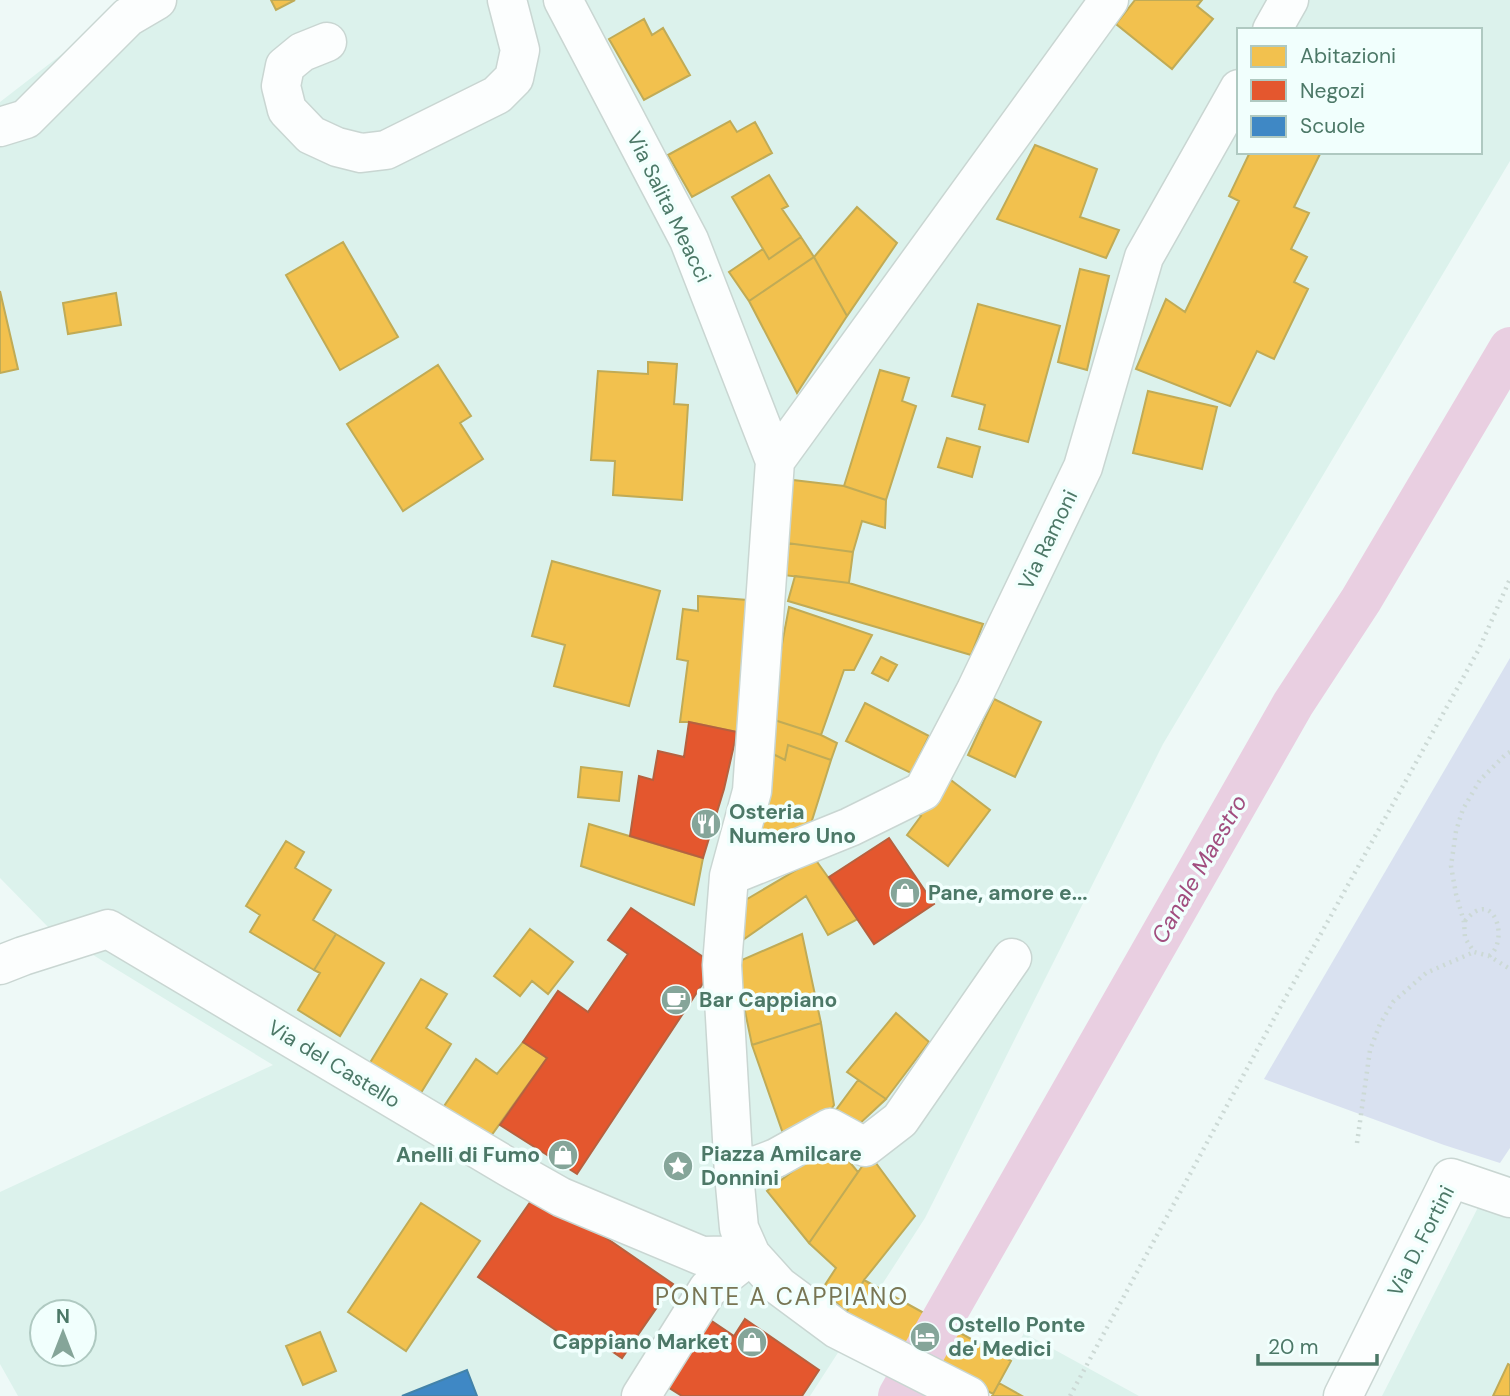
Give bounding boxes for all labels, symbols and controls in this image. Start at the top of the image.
legend [1237,28,1482,154]
text: Abitazioni [1300,42,1396,70]
text: Negozi [1300,77,1365,105]
text: Scuole [1300,112,1365,140]
street label: Via Salita Meacci [620,127,718,287]
street label: Via Ramoni [1012,485,1084,595]
water label: Canale Maestro [1144,789,1254,949]
place label: Osteria Numero Uno [729,798,856,850]
restaurant icon: Osteria Numero Uno [689,807,723,841]
shop icon: Pane, amore e... [888,876,922,910]
place label: Pane, amore e... [928,879,1088,907]
cafe icon: Bar Cappiano [659,983,693,1017]
place label: Bar Cappiano [699,986,837,1014]
street label: Via del Castello [263,1013,405,1115]
shop icon: Anelli di Fumo [546,1138,580,1172]
place label: Piazza Amilcare Donnini [701,1140,862,1192]
place label: Anelli di Fumo [396,1141,540,1169]
place icon: Piazza Amilcare Donnini [661,1149,695,1183]
street label: Via D. Fortini [1381,1181,1461,1301]
district label: PONTE A CAPPIANO [655,1281,909,1312]
north arrow [28,1298,98,1368]
text: N [56,1304,70,1329]
place label: Ostello Ponte de' Medici [948,1311,1085,1363]
hotel icon: Ostello Ponte de' Medici [908,1320,942,1354]
scale bar [1258,1322,1377,1366]
shop icon: Cappiano Market [735,1325,769,1359]
place label: Cappiano Market [553,1328,729,1356]
text: 20 m [1268,1333,1319,1361]

